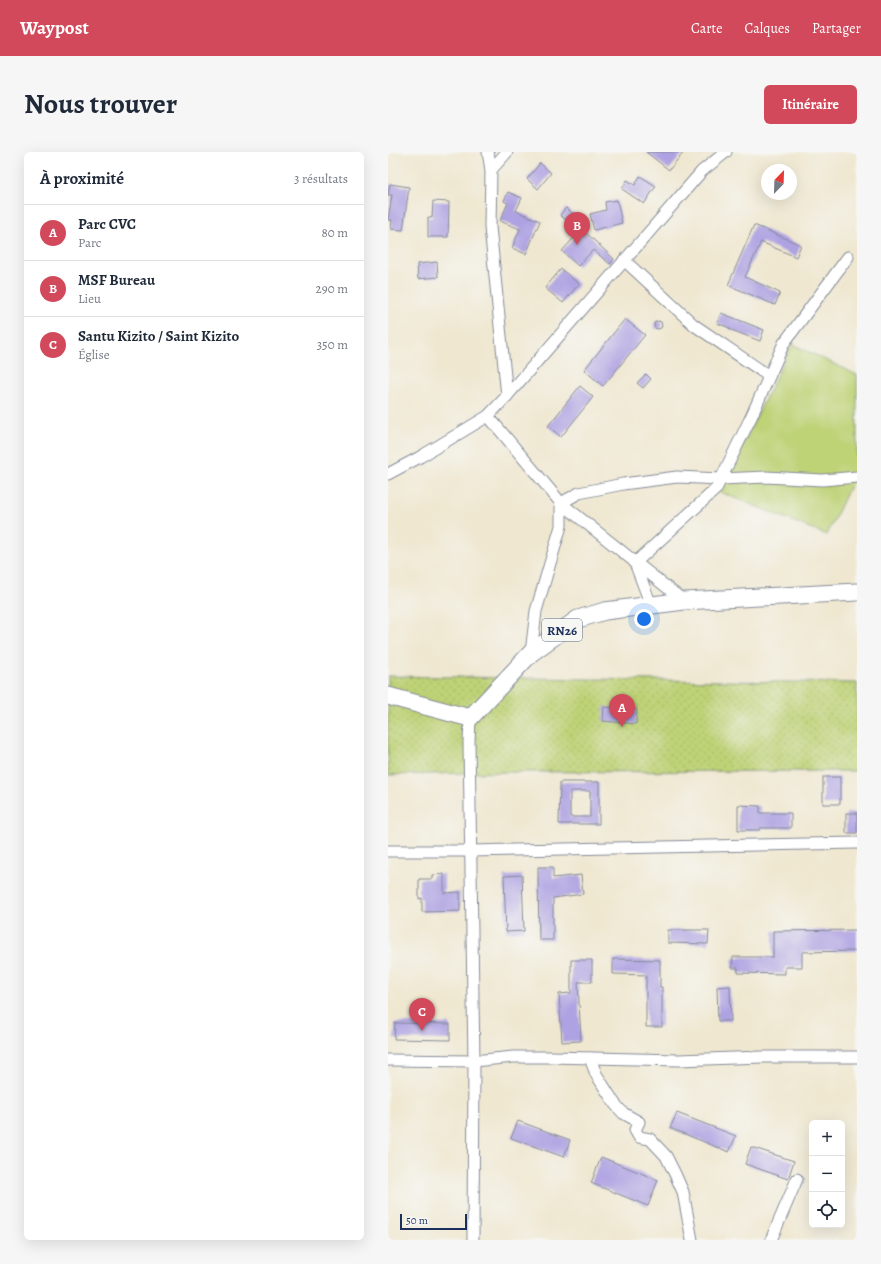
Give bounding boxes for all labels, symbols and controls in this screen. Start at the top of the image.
text: Waypost [20,15,89,41]
text: Carte [691,19,722,38]
text: Calques [744,19,790,38]
text: Partager [812,19,861,38]
text: Nous trouver [24,85,177,123]
button: Itinéraire [764,85,857,124]
north arrow [761,164,797,200]
text: À proximité [40,167,124,190]
text: 3 résultats [294,170,348,187]
pin: B [564,212,590,245]
text: Parc CVC [78,214,136,234]
text: A [49,224,57,241]
text: 80 m [321,224,348,241]
text: Parc [78,234,101,251]
text: MSF Bureau [78,270,155,290]
text: B [49,280,57,297]
text: 290 m [316,280,348,297]
text: Lieu [78,290,101,307]
text: Santu Kizito / Saint Kizito [78,326,239,346]
text: C [49,336,57,353]
text: 350 m [317,336,348,353]
text: Église [78,346,110,363]
your location [634,609,654,629]
road number: RN26 [542,619,582,641]
pin: A [609,694,635,727]
pin: C [409,998,435,1031]
map controls [809,1120,845,1228]
button: + [809,1120,845,1156]
button: − [809,1156,845,1192]
button: locate [809,1192,845,1228]
scale bar [400,1212,467,1231]
text: 50 m [406,1213,428,1228]

